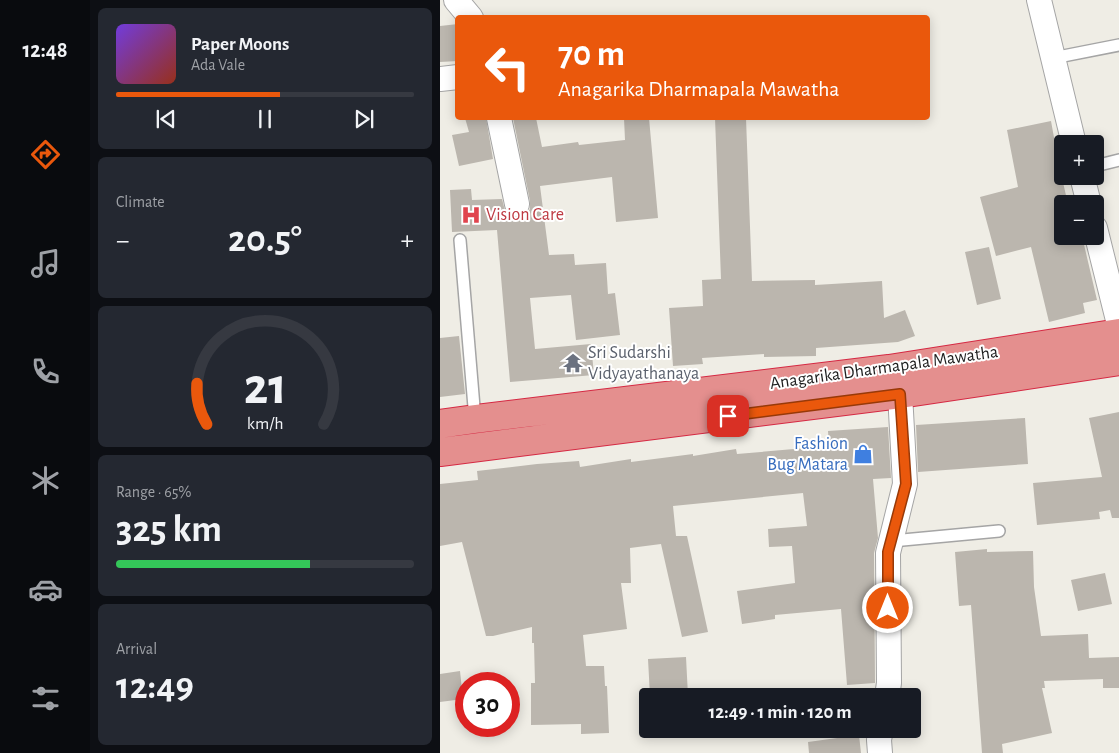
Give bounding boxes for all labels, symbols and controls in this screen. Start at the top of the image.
text: Paper Moons [191,35,289,54]
icon: left [475,35,540,100]
text: 70 m [558,37,625,72]
text: 12:48 [22,39,68,61]
text: Ada Vale [191,57,245,73]
text: Anagarika Dharmapala Mawatha [558,78,840,100]
icon: previous [152,105,180,133]
icon: pause [251,105,279,133]
icon: next [350,105,378,133]
map controls [1054,135,1104,245]
button: + [1054,135,1104,185]
icon: directions [28,137,63,172]
text: Climate [116,194,165,210]
button: − [1054,195,1104,245]
hospital icon: Vision Care [460,204,482,226]
place label: Vision Care [486,206,564,224]
text: 20.5° [228,221,302,259]
text: − [116,227,129,255]
text: + [401,227,414,255]
icon: music [28,246,63,281]
street label: Anagarika Dharmapala Mawatha [769,343,999,393]
place label: Sri Sudarshi Vidyayathanaya [588,344,699,383]
temple icon: Sri Sudarshi Vidyayathanaya [562,352,584,374]
icon: phone [28,354,63,389]
text: 21 [243,361,287,413]
pin [707,395,749,437]
icon: arrive [714,402,742,430]
text: km/h [247,415,283,433]
place label: Fashion Bug Matara [767,435,848,474]
shop icon: Fashion Bug Matara [852,443,874,465]
icon: climate [28,463,63,498]
text: Range · 65% [116,484,192,500]
text: 325 km [116,511,222,549]
icon: car [28,572,63,607]
position arrow [861,581,913,633]
text: Arrival [116,641,157,657]
text: 12:49 [116,668,194,706]
speed limit sign: 30 [455,672,520,737]
icon: filters [28,681,63,716]
text: 12:49 · 1 min · 120 m [709,703,852,722]

